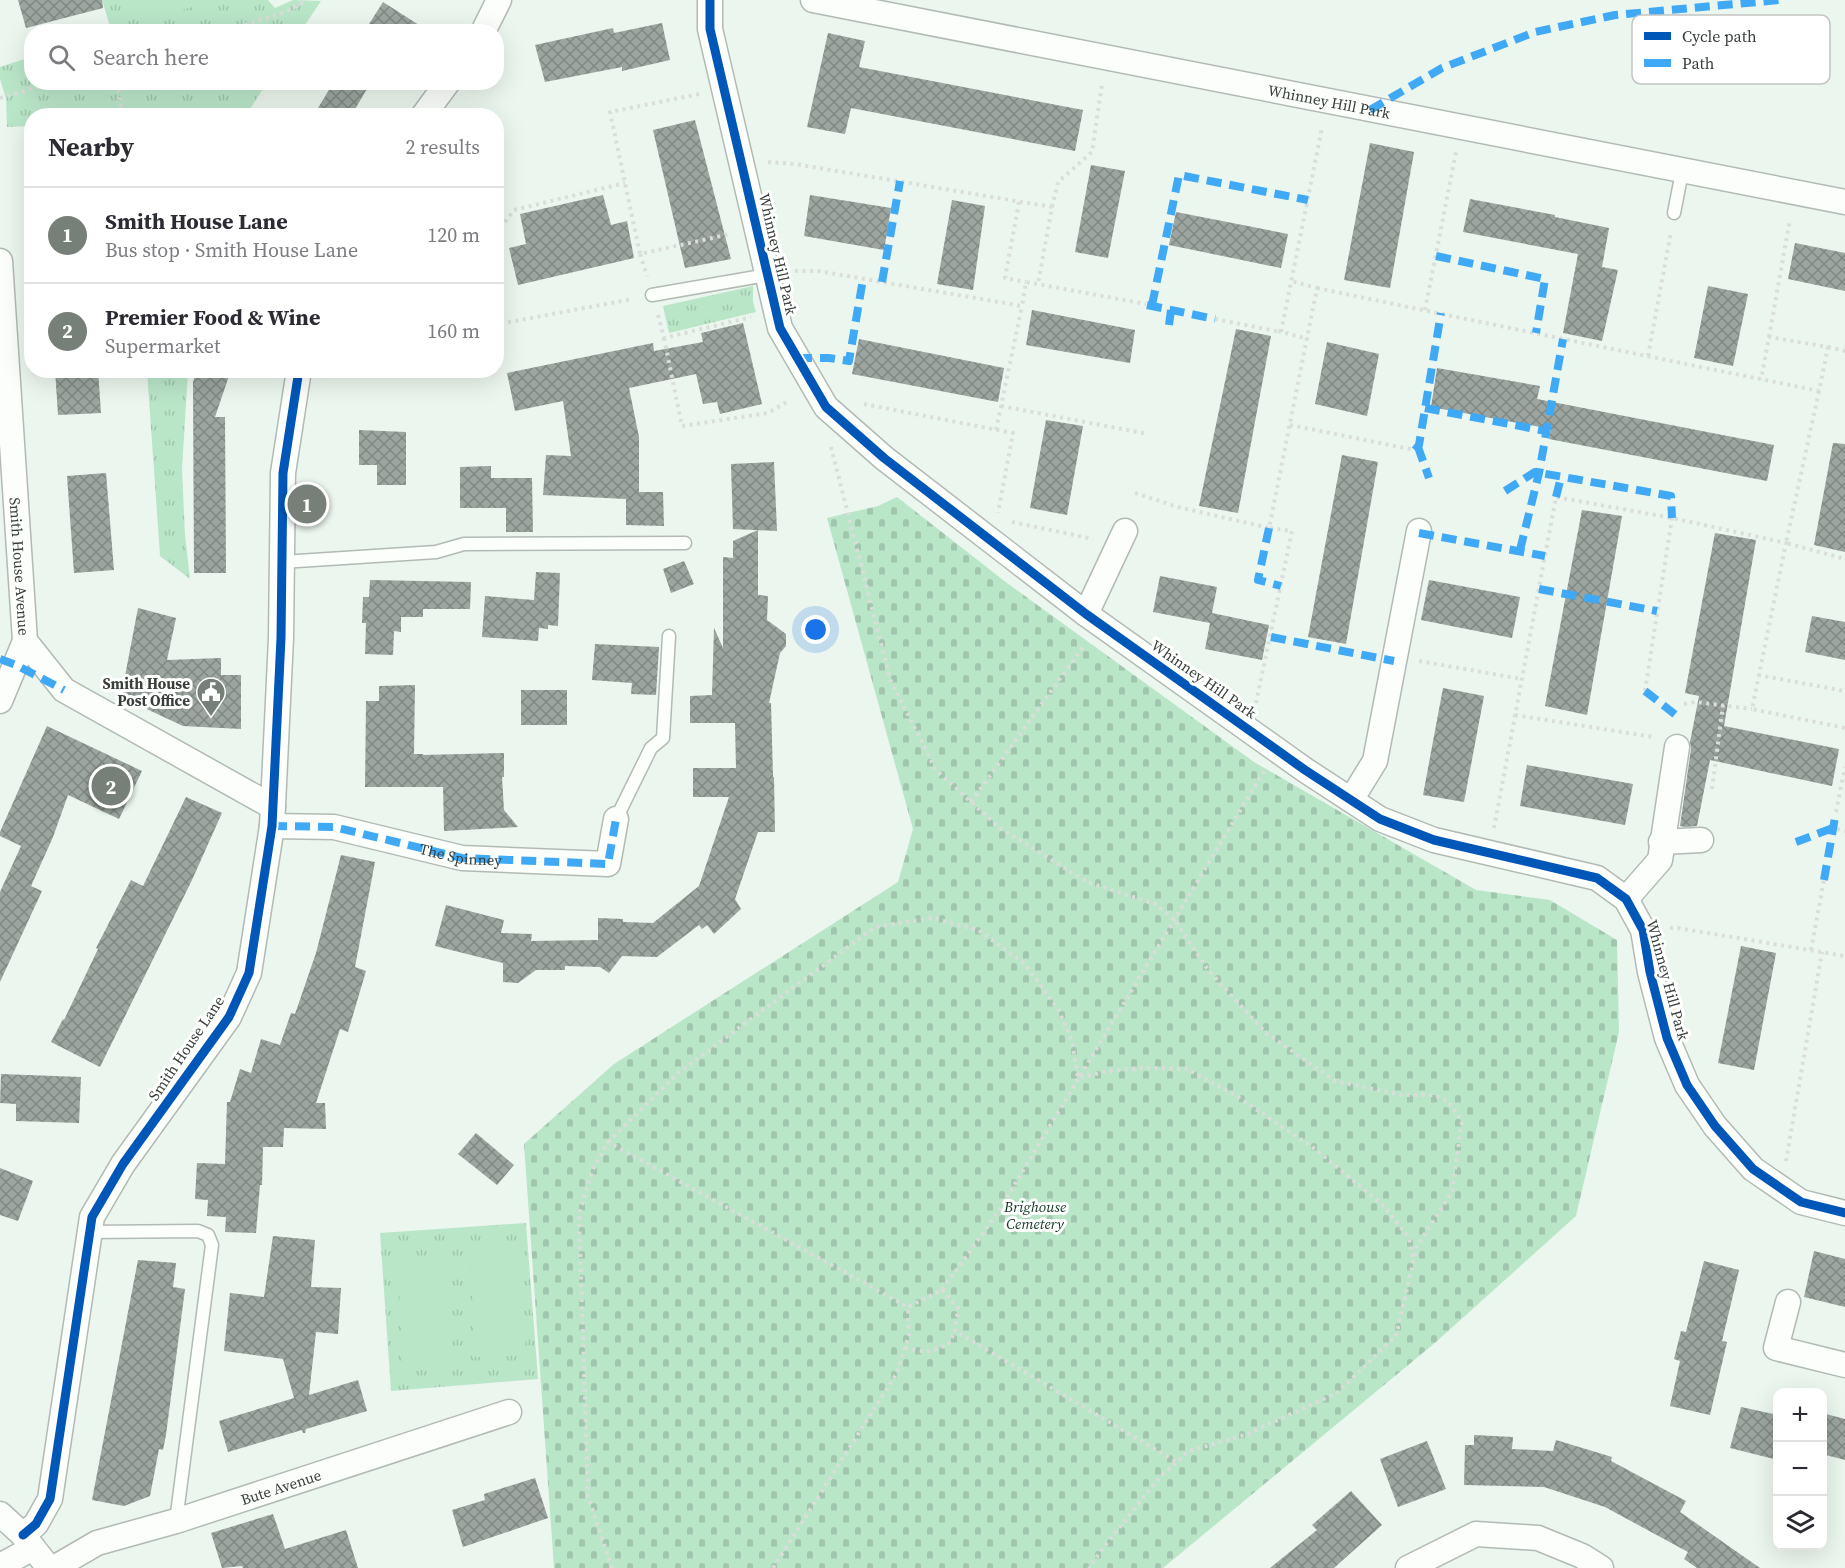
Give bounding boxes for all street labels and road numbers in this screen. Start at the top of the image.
street label: Whinney Hill Park [1266,79,1393,123]
street label: Whinney Hill Park [754,191,802,318]
street label: Smith House Avenue [5,497,35,636]
street label: Whinney Hill Park [1147,635,1262,724]
street label: The Spinney [417,838,503,870]
street label: Whinney Hill Park [1642,917,1694,1044]
street label: Smith House Lane [143,991,229,1105]
street label: Bute Avenue [238,1464,324,1510]

